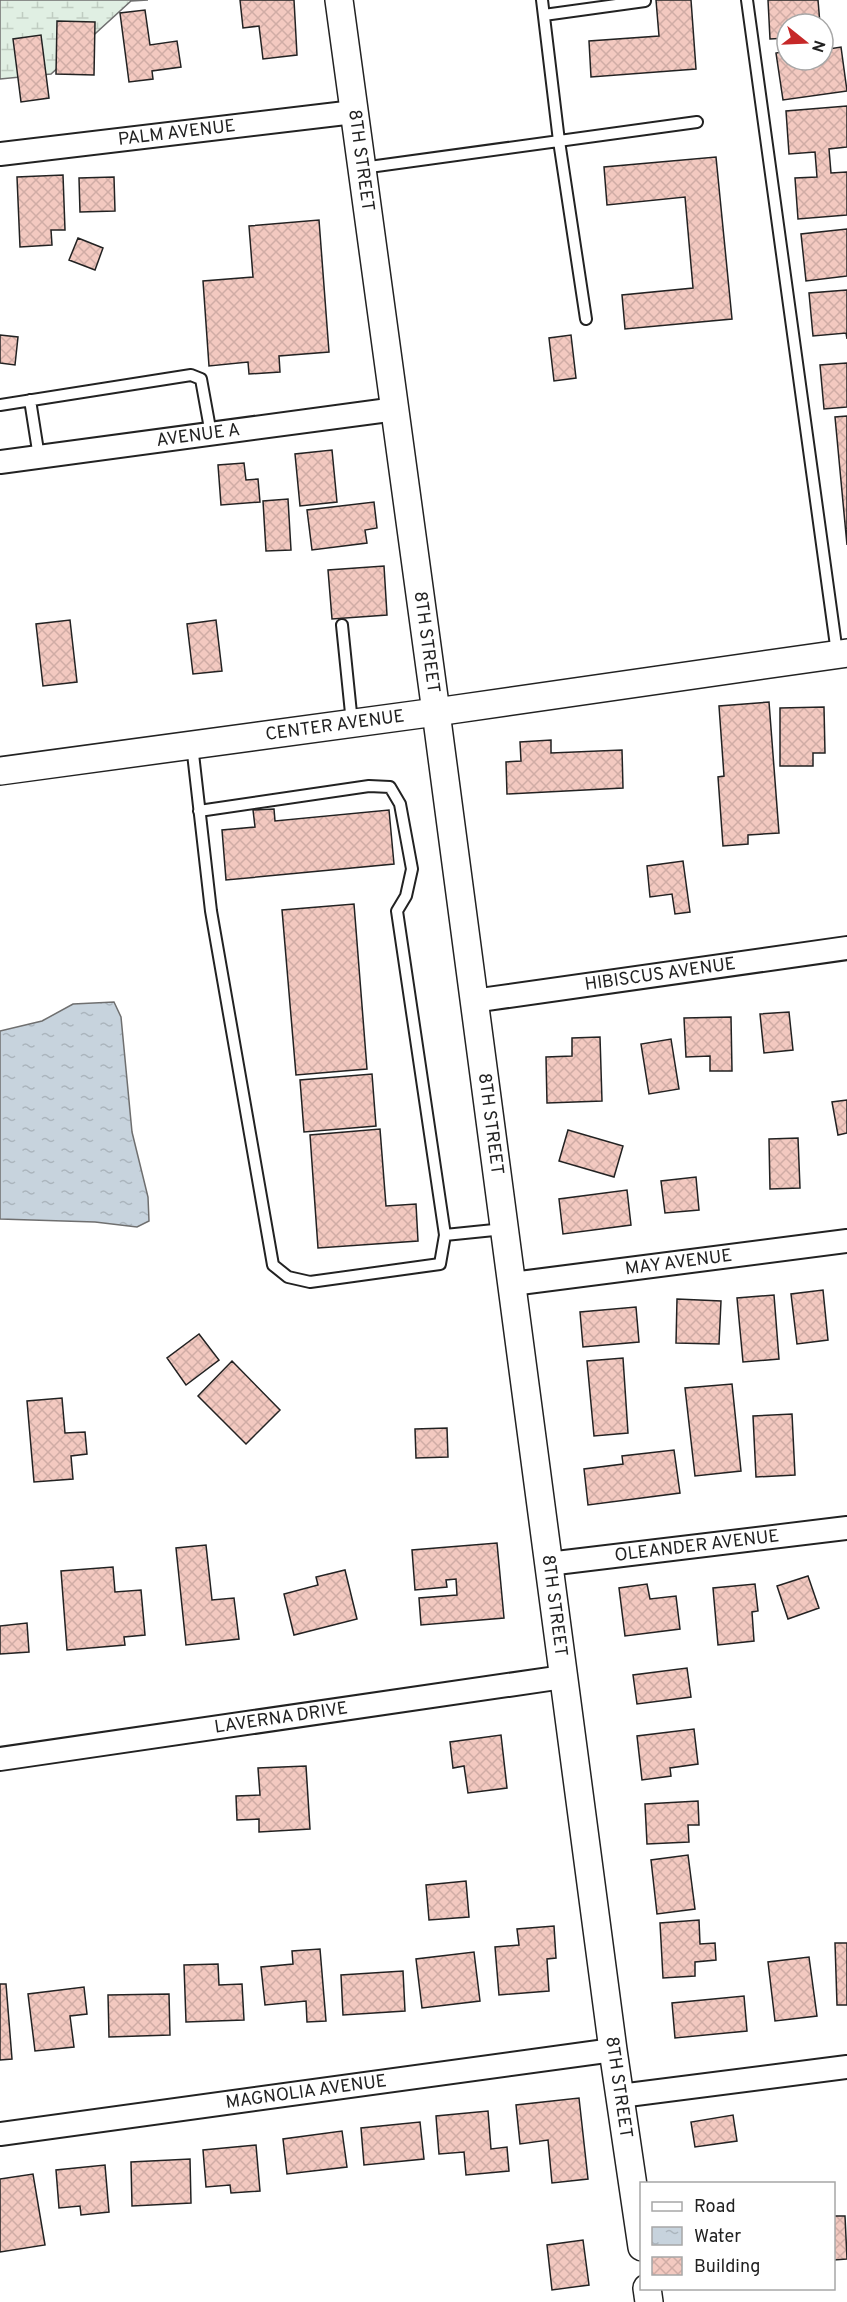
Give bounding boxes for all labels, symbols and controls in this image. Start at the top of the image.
north arrow [775,12,835,72]
text: N [806,37,829,55]
street label: 8TH STREET [343,108,379,213]
street label: PALM AVENUE [117,115,237,151]
street label: AVENUE A [155,418,242,452]
street label: 8TH STREET [408,590,445,694]
street label: CENTER AVENUE [264,705,406,746]
street label: HIBISCUS AVENUE [583,952,737,997]
street label: 8TH STREET [472,1071,509,1176]
street label: MAY AVENUE [624,1244,734,1281]
street label: OLEANDER AVENUE [613,1525,780,1567]
street label: 8TH STREET [536,1553,572,1658]
street label: LAVERNA DRIVE [213,1697,349,1739]
street label: 8TH STREET [600,2035,637,2140]
street label: MAGNOLIA AVENUE [224,2070,388,2114]
legend [640,2182,835,2290]
text: Road [694,2196,736,2219]
text: Water [694,2226,741,2249]
text: Building [694,2256,760,2279]

